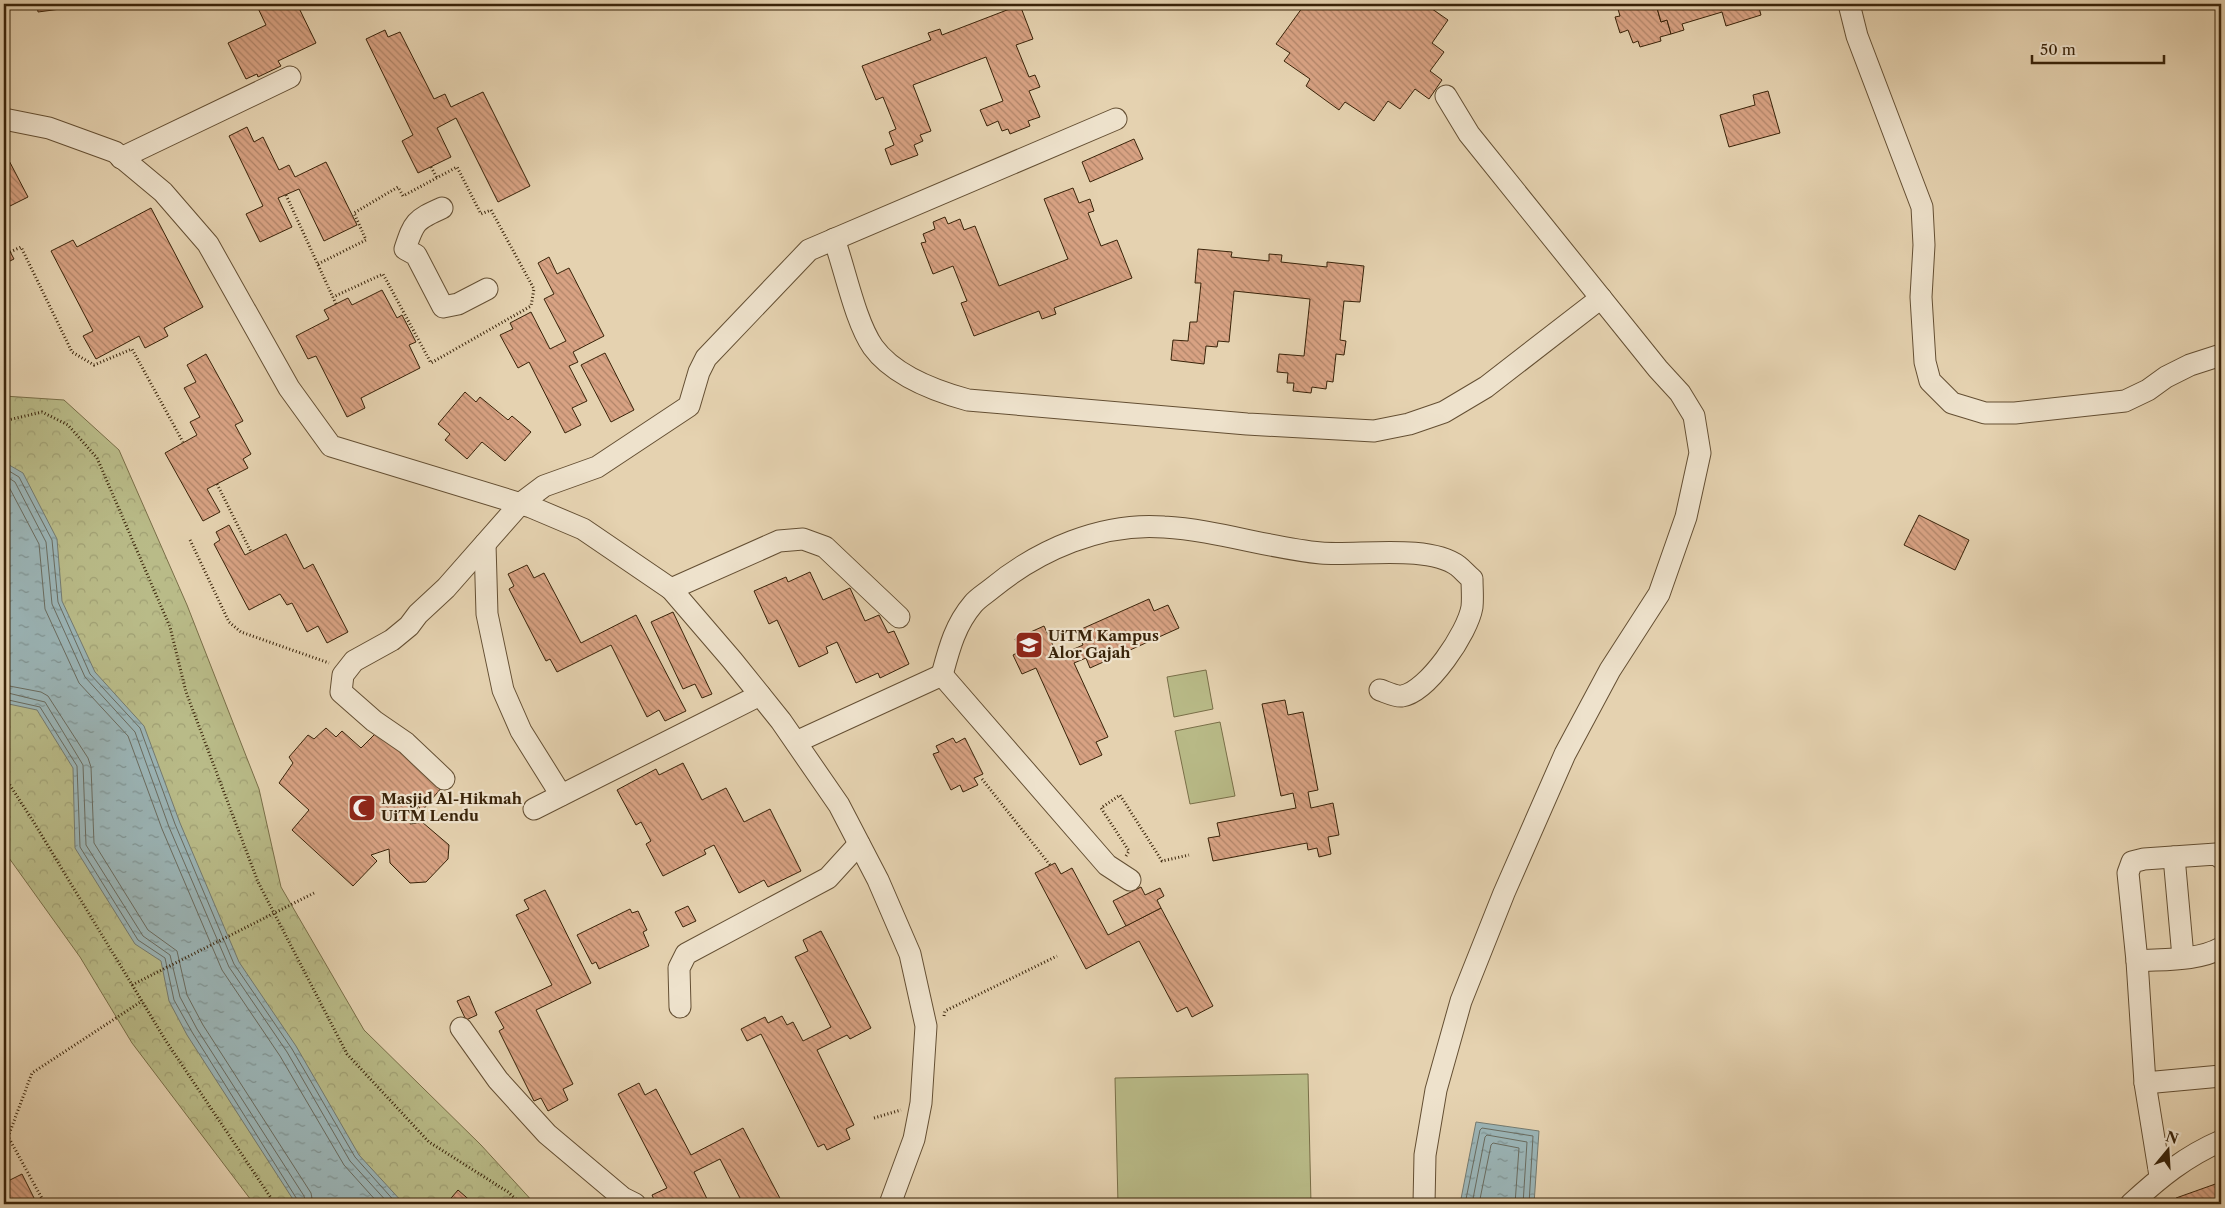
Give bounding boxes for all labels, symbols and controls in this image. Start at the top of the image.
scale bar [2032,32,2165,64]
text: 50 m [2040,40,2076,59]
place label: UiTM Kampus Alor Gajah [1047,626,1159,662]
school or university icon: UiTM Kampus Alor Gajah [1014,630,1044,660]
place label: Masjid Al-Hikmah UiTM Lendu [381,789,523,825]
mosque icon: Masjid Al-Hikmah UiTM Lendu [347,793,377,823]
north arrow [2142,1126,2192,1176]
text: N [2163,1127,2181,1148]

